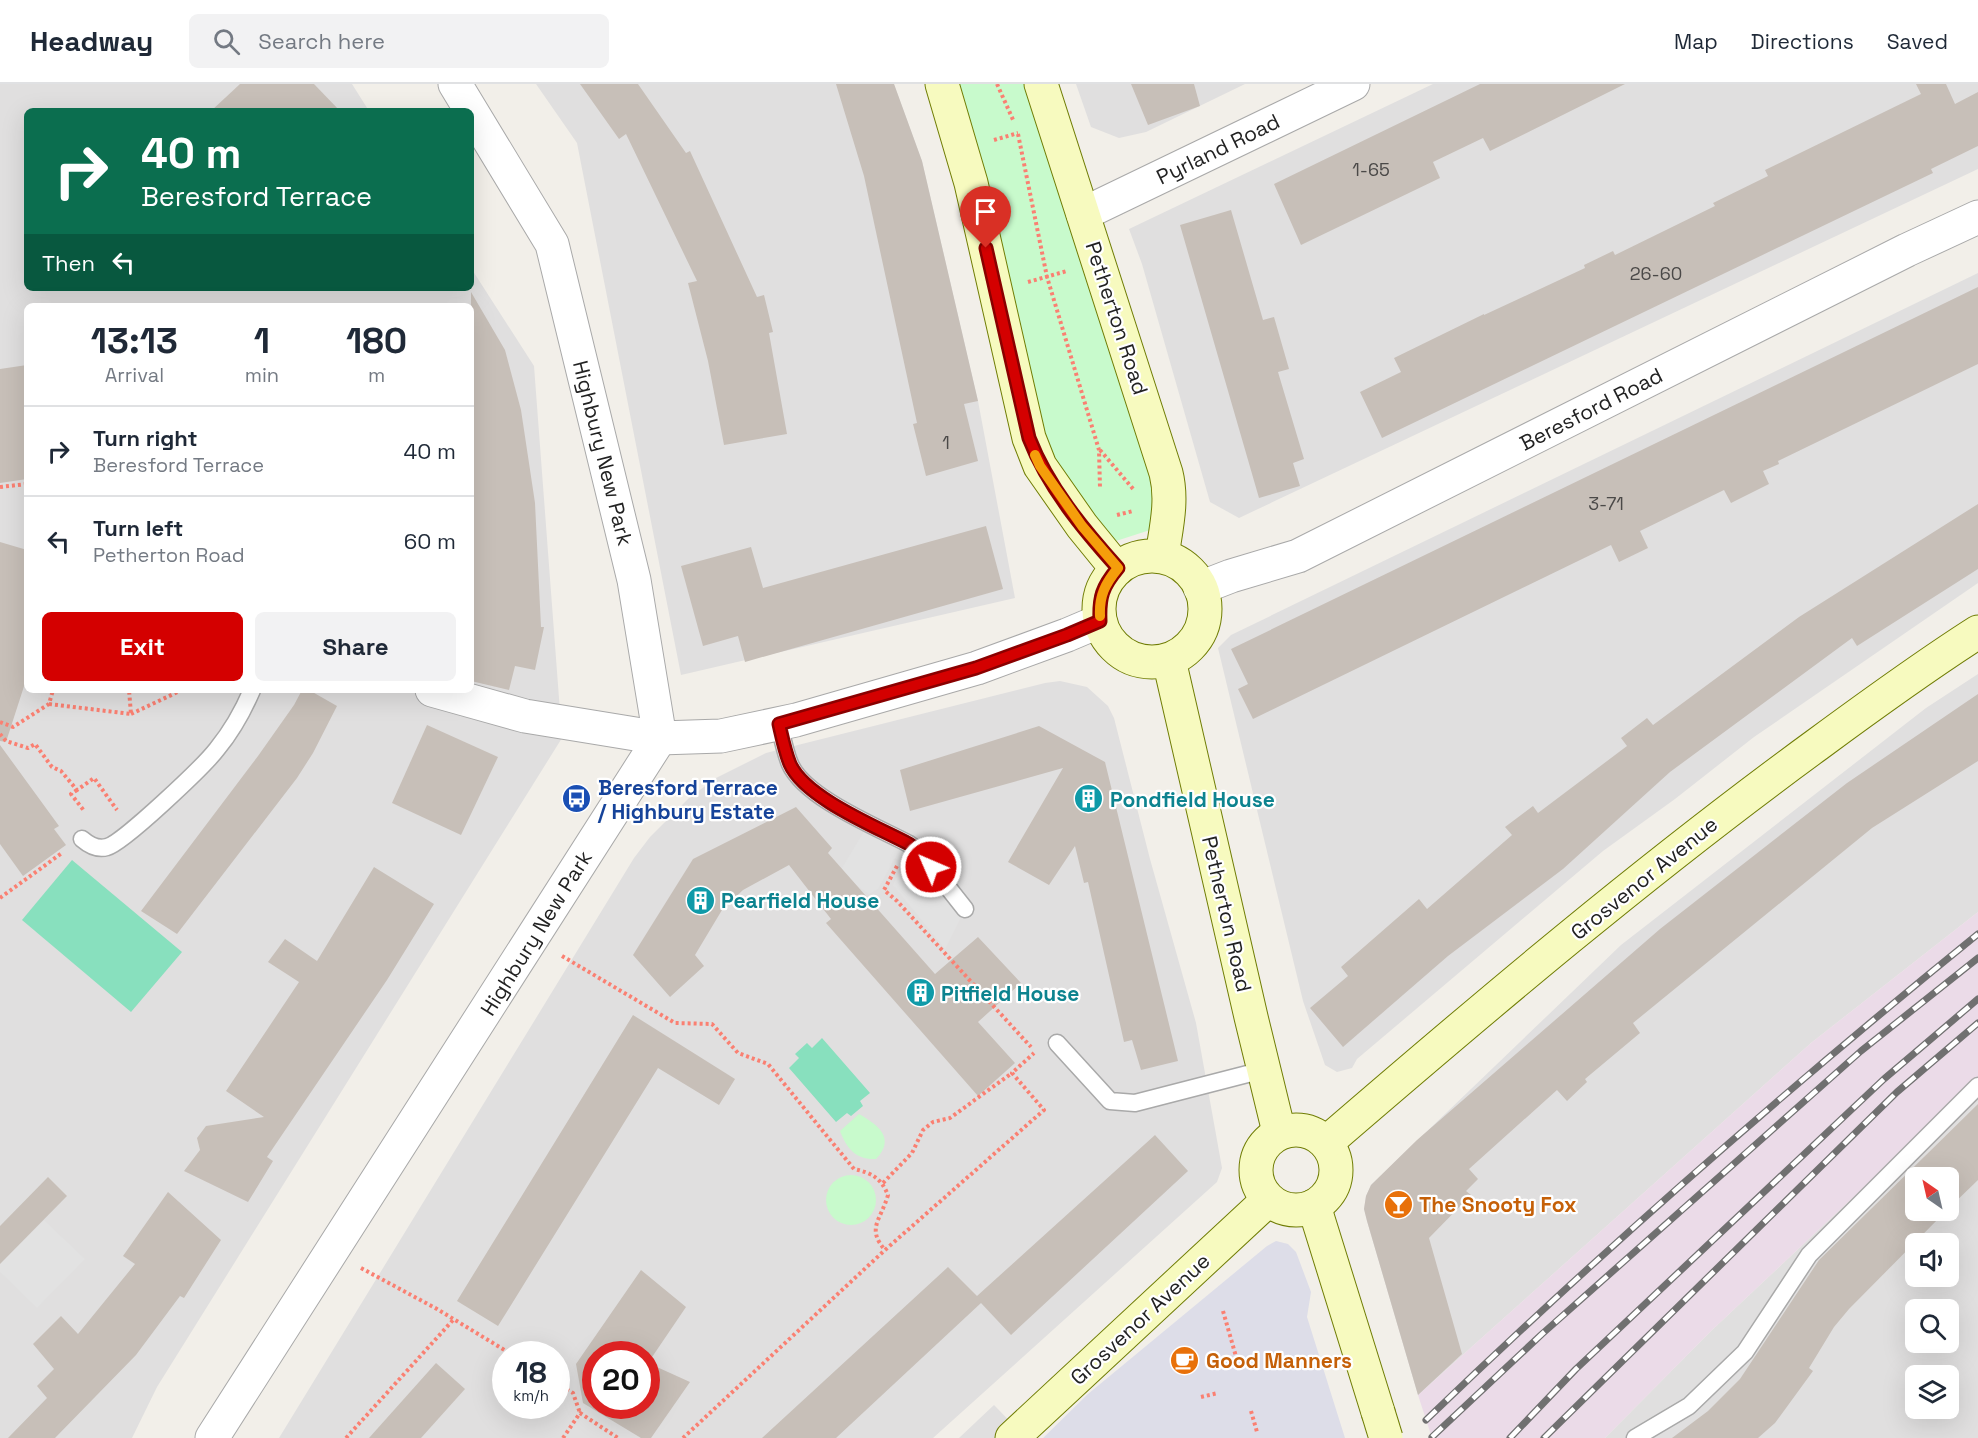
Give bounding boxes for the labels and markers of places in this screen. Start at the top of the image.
pin [960,186,1011,248]
place label: Beresford Terrace / Highbury Estate [597,774,778,825]
bus stop icon: Beresford Terrace / Highbury Estate [561,783,593,815]
building icon: Pondfield House [1073,783,1105,815]
place label: Pondfield House [1110,786,1275,813]
building icon: Pearfield House [684,884,716,916]
place label: Pearfield House [721,887,879,914]
building icon: Pitfield House [904,977,936,1009]
place label: Pitfield House [941,980,1079,1007]
bar icon: The Snooty Fox [1382,1188,1414,1220]
place label: The Snooty Fox [1419,1191,1576,1218]
cafe icon: Good Manners [1169,1344,1201,1376]
place label: Good Manners [1206,1347,1352,1374]

